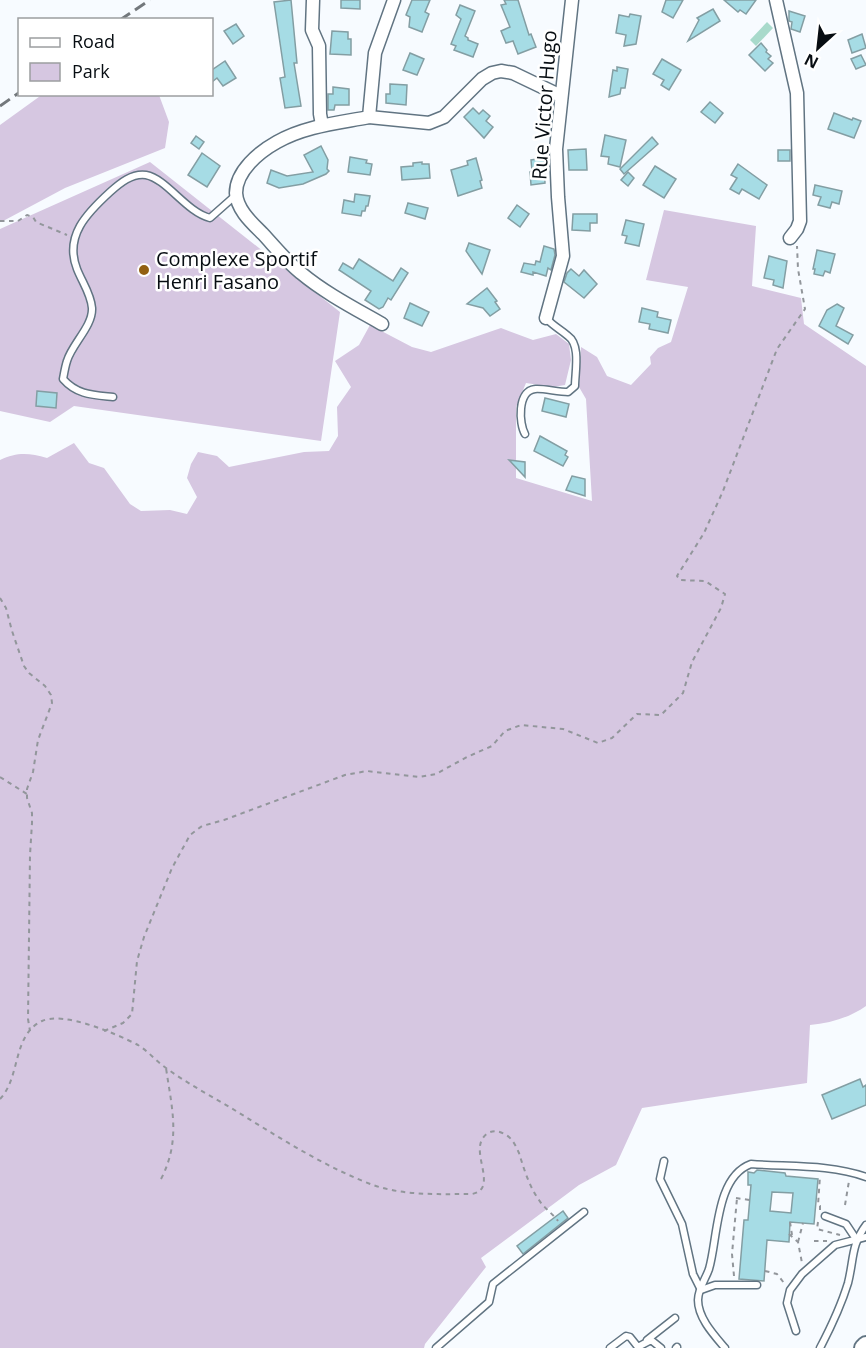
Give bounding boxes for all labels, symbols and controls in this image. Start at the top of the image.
legend [18,18,213,96]
north arrow [788,18,848,78]
text: Road [72,29,115,53]
street label: Rue Victor Hugo [525,29,563,181]
text: N [800,49,822,74]
text: Park [72,59,110,83]
place label: Complexe Sportif Henri Fasano [156,245,318,295]
marker: Complexe Sportif Henri Fasano [137,263,151,277]

